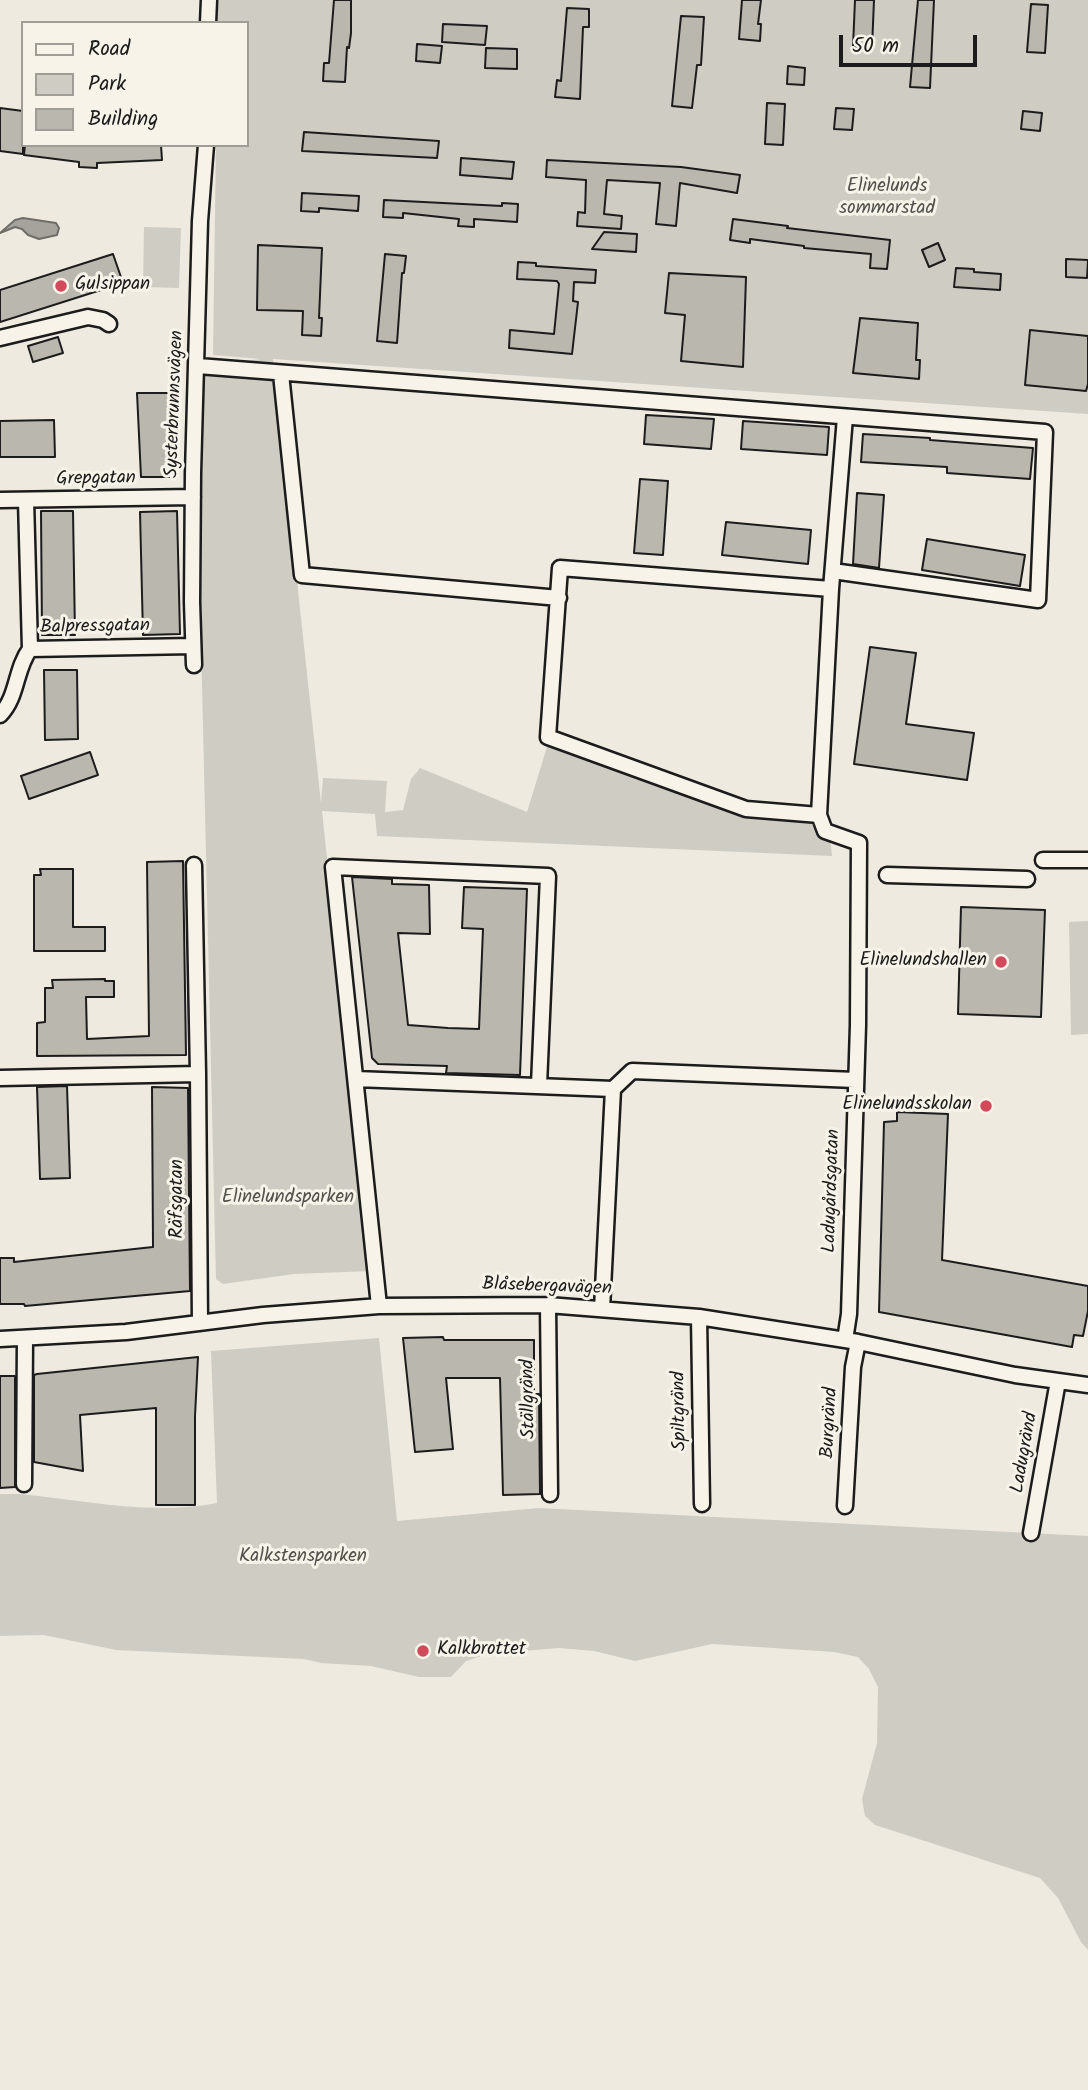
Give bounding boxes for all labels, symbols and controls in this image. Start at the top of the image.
legend [21,21,248,147]
scale bar [843,21,981,65]
text: 50 m [852,30,899,63]
text: Road [88,33,130,66]
text: Park [88,68,126,101]
text: Building [88,103,158,136]
park label: Elinelunds sommarstad [839,177,935,221]
place label: Gulsippan [75,275,150,297]
marker: Gulsippan [53,278,69,294]
street label: Systerbrunnsvägen [162,330,190,478]
street label: Grepgatan [56,468,136,492]
street label: Balpressgatan [40,616,150,640]
place label: Elinelundshallen [859,951,987,973]
marker: Elinelundshallen [993,954,1009,970]
place label: Elinelundsskolan [842,1095,972,1117]
marker: Elinelundsskolan [978,1098,994,1114]
street label: Ladugårdsgatan [819,1129,847,1253]
street label: Räfsgatan [168,1159,190,1239]
park label: Elinelundsparken [222,1188,354,1210]
street label: Blåsebergavägen [482,1274,612,1302]
street label: Ställgränd [518,1359,542,1439]
street label: Spiltgränd [669,1371,693,1451]
street label: Burgränd [818,1387,844,1459]
street label: Ladugränd [1008,1411,1044,1495]
park label: Kalkstensparken [239,1547,367,1569]
place label: Kalkbrottet [437,1640,526,1662]
marker: Kalkbrottet [415,1643,431,1659]

